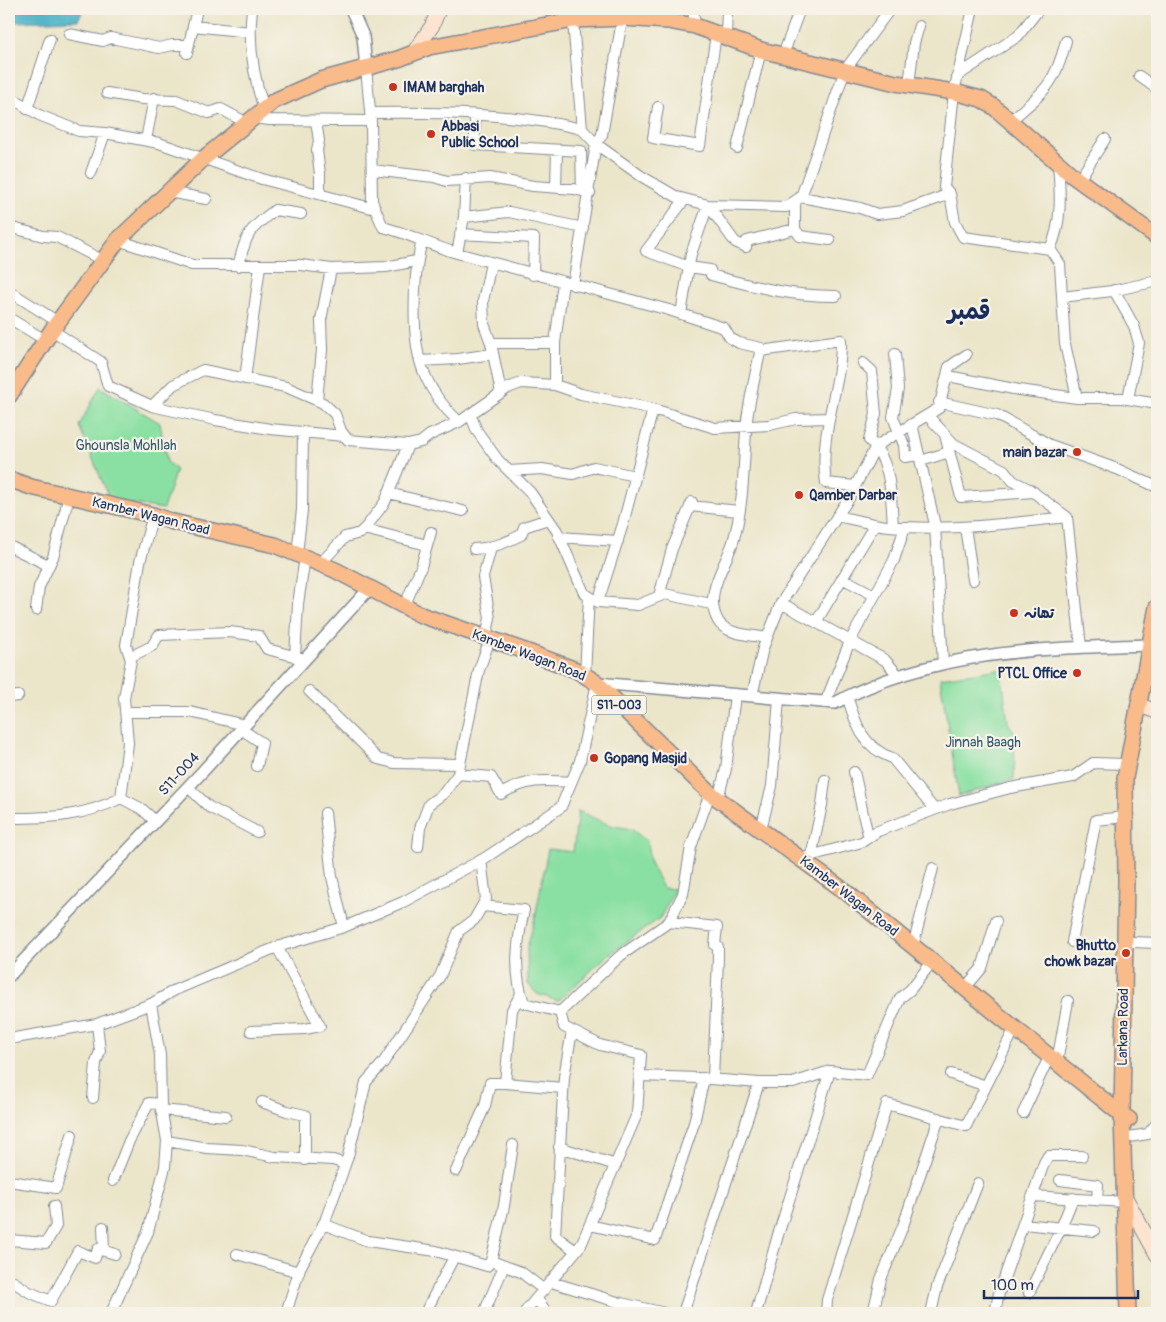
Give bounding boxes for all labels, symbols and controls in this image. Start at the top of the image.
place label: IMAM barghah [403,79,485,96]
marker: IMAM barghah [387,81,399,93]
place label: Abbasi Public School [441,118,519,151]
marker: Abbasi Public School [425,128,437,140]
district label: قمبر [946,297,990,326]
park label: Ghounsla Mohllah [75,437,177,454]
place label: main bazar [1003,444,1068,461]
marker: main bazar [1071,446,1083,458]
place label: Qamber Darbar [809,487,898,504]
marker: Qamber Darbar [793,489,805,501]
street label: Kamber Wagan Road [90,493,212,539]
place label: تھانہ [1024,605,1055,622]
marker: تھانہ [1008,607,1020,619]
street label: Kamber Wagan Road [470,625,589,685]
place label: PTCL Office [997,665,1068,682]
marker: PTCL Office [1071,667,1083,679]
road number: S11-003 [592,696,646,714]
park label: Jinnah Baagh [945,734,1021,751]
street label: S11-004 [155,749,203,799]
place label: Gopang Masjid [604,750,687,767]
marker: Gopang Masjid [588,752,600,764]
street label: Kamber Wagan Road [796,852,902,940]
place label: Bhutto chowk bazar [1043,937,1117,970]
marker: Bhutto chowk bazar [1120,947,1132,959]
street label: Larkana Road [1114,988,1132,1066]
scale bar [984,1267,1137,1299]
text: 100 m [991,1276,1034,1295]

